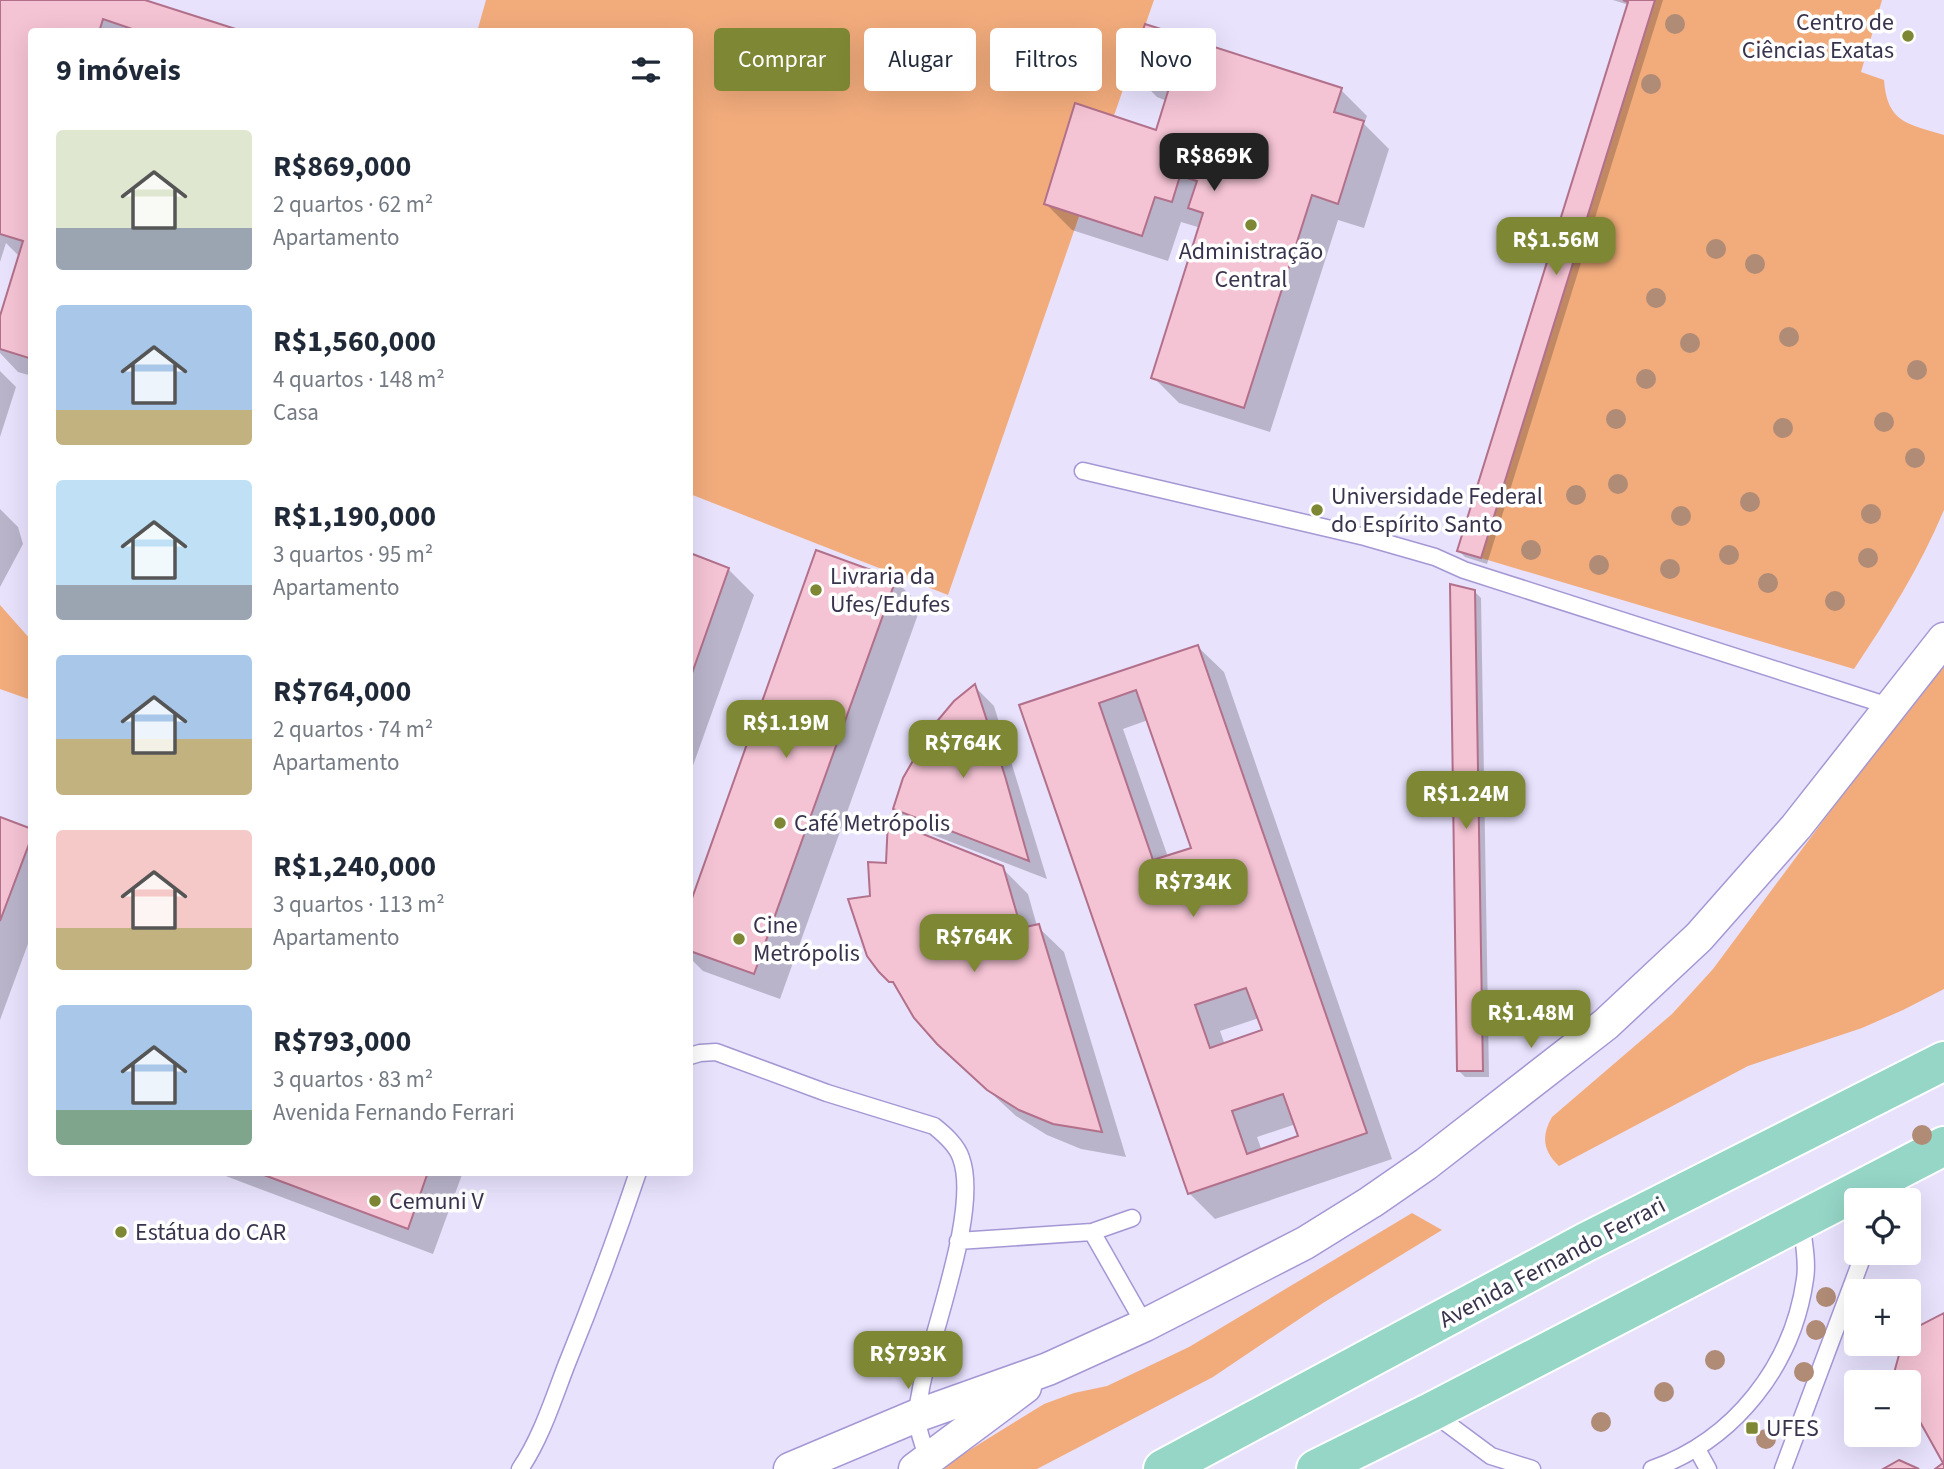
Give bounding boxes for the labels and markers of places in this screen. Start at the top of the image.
place label: Centro de Ciências Exatas [1742,5,1894,68]
marker: Centro de Ciências Exatas [1900,28,1916,44]
pin: R$869K [1157,134,1271,193]
marker: Administração Central [1243,217,1259,233]
pin: R$1.56M [1491,218,1621,277]
place label: Administração Central [1179,234,1323,297]
place label: Universidade Federal do Espírito Santo [1331,479,1543,542]
marker: Universidade Federal do Espírito Santo [1309,502,1325,518]
place label: Livraria da Ufes/Edufes [830,559,950,622]
marker: Livraria da Ufes/Edufes [808,582,824,598]
pin: R$1.19M [721,700,851,760]
pin: R$764K [906,720,1020,780]
pin: R$1.24M [1401,772,1531,831]
place label: Café Metrópolis [794,806,950,841]
marker: Café Metrópolis [772,815,788,831]
pin: R$734K [1136,860,1250,919]
place label: Cine Metrópolis [753,908,860,971]
pin: R$764K [917,914,1031,974]
marker: Cine Metrópolis [731,931,747,947]
pin: R$1.48M [1466,990,1596,1050]
place label: Cemuni V [389,1184,484,1219]
marker: Cemuni V [367,1193,383,1209]
place label: Estátua do CAR [135,1215,287,1250]
marker: Estátua do CAR [113,1224,129,1240]
pin: R$793K [851,1332,965,1391]
place label: UFES [1766,1411,1819,1446]
marker: UFES [1744,1420,1760,1436]

